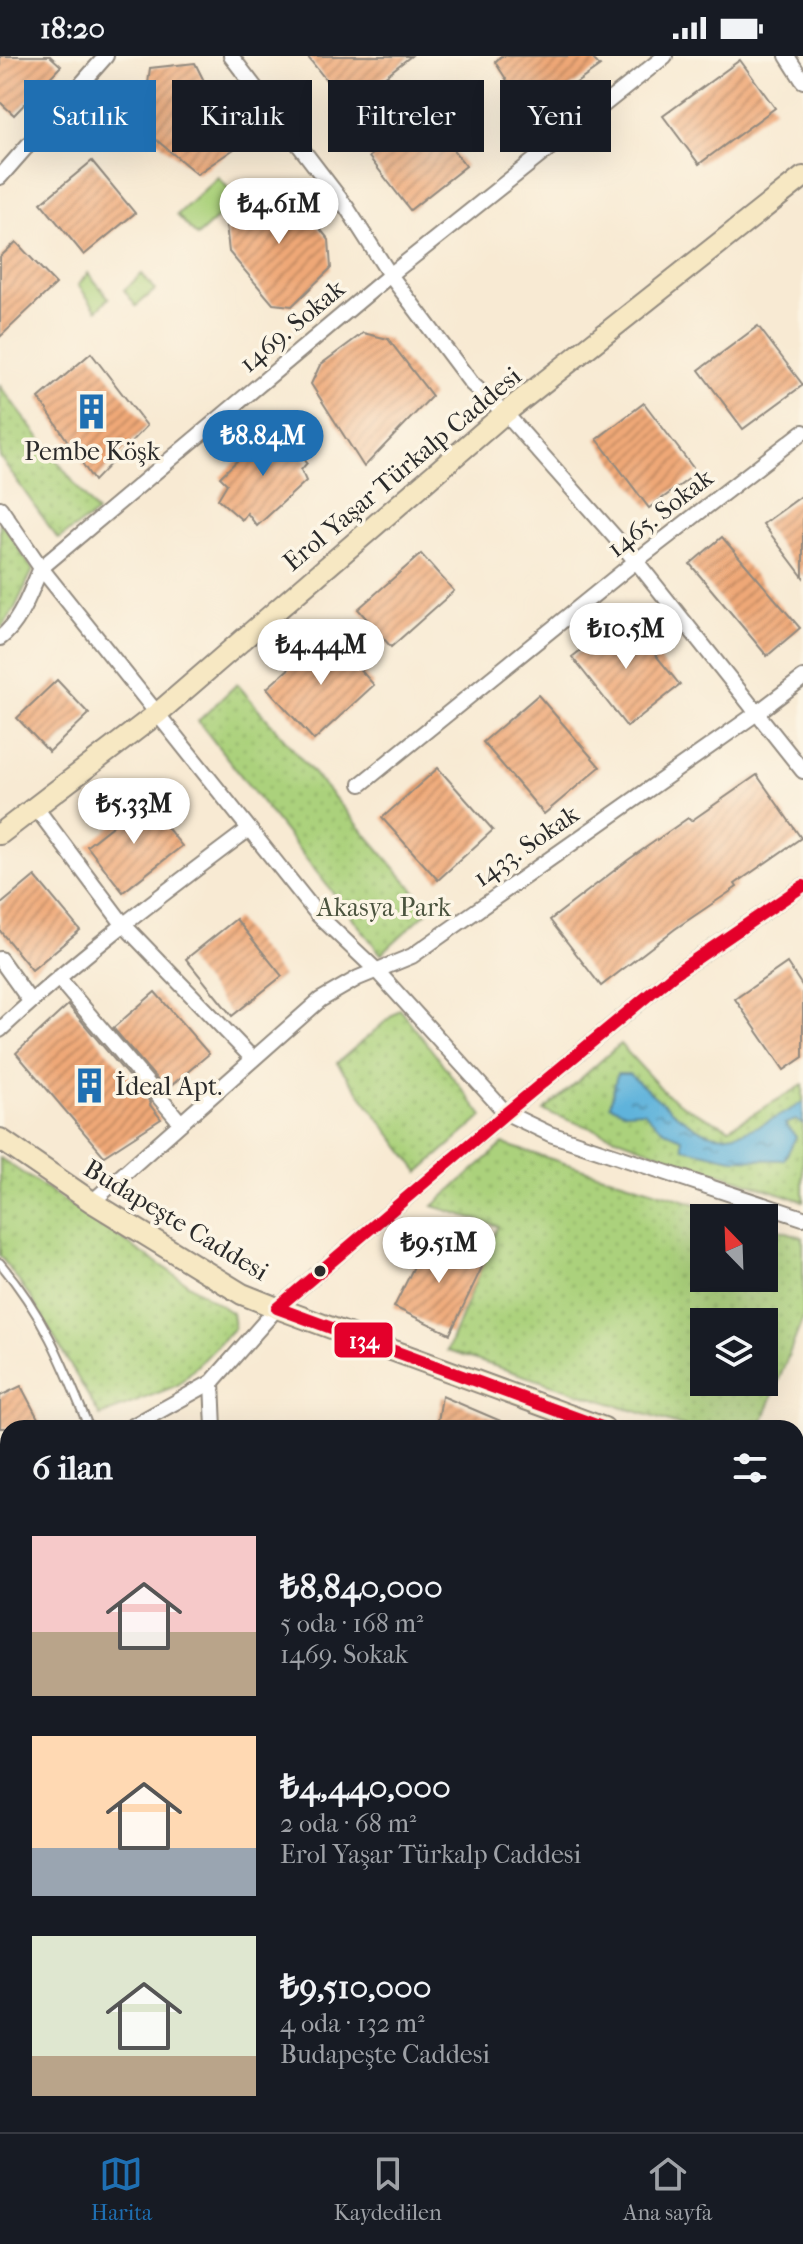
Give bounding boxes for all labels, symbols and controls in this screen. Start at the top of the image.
text: 18:20 [40,11,105,46]
chip: Satılık [24,80,156,152]
chip: Kiralık [172,80,312,152]
chip: Filtreler [328,80,484,152]
chip: Yeni [500,80,611,152]
pin: ₺4.61M [214,178,344,246]
text: ₺4.61M [238,188,320,219]
street label: 1469. Sokak [233,273,351,379]
street label: Erol Yaşar Türkalp Caddesi [277,360,528,578]
building icon: Pembe Köşk [73,393,111,431]
pin: ₺8.84M [198,410,328,478]
text: ₺8.84M [220,420,306,451]
place label: Pembe Köşk [24,436,161,467]
street label: 1465. Sokak [601,462,720,564]
pin: ₺10.5M [561,603,691,671]
text: ₺10.5M [587,613,665,644]
pin: ₺4.44M [256,619,386,687]
text: ₺4.44M [275,629,367,660]
pin: ₺5.33M [69,778,199,846]
text: ₺5.33M [96,788,172,819]
street label: 1433. Sokak [467,798,585,894]
park label: Akasya Park [316,892,452,923]
building icon: İdeal Apt. [70,1067,108,1105]
place label: İdeal Apt. [115,1070,222,1102]
street label: Budapeşte Caddesi [78,1153,274,1288]
north arrow [690,1204,778,1292]
map controls [690,1204,778,1396]
pin: ₺9.51M [374,1217,504,1285]
text: ₺9.51M [401,1227,477,1258]
unlabelled marker [312,1263,328,1279]
button: layers [690,1308,778,1396]
line badge: 134 [333,1321,394,1359]
text: 134 [349,1328,380,1354]
icon: filters [728,1446,772,1490]
text: 6 ilan [32,1448,113,1488]
text: ₺8,840,000 [280,1567,443,1607]
icon: home [96,1568,192,1664]
text: 5 oda · 168 m² [280,1608,423,1639]
text: 1469. Sokak [280,1639,408,1670]
text: ₺4,440,000 [280,1767,451,1807]
icon: home [96,1768,192,1864]
text: 2 oda · 68 m² [280,1808,416,1839]
text: Erol Yaşar Türkalp Caddesi [280,1839,581,1870]
text: ₺9,510,000 [280,1967,432,2007]
icon: home [96,1968,192,2064]
text: 4 oda · 132 m² [280,2008,425,2039]
text: Budapeşte Caddesi [280,2039,490,2070]
tab: Harita [91,2152,152,2226]
tab: Kaydedilen [334,2152,442,2226]
tab: Ana sayfa [623,2152,712,2226]

